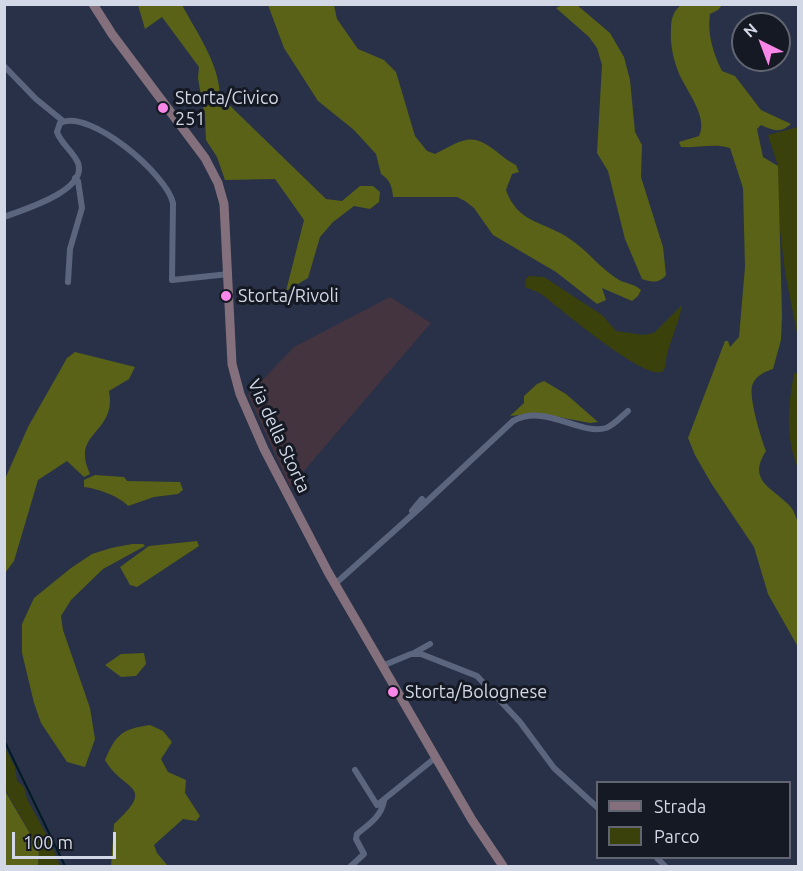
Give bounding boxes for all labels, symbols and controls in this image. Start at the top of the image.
north arrow [731,12,791,72]
text: N [740,19,761,41]
place label: Storta/Civico 251 [175,87,279,130]
marker: Storta/Civico 251 [156,101,170,115]
place label: Storta/Rivoli [238,285,339,307]
marker: Storta/Rivoli [219,289,233,303]
street label: Via della Storta [243,376,315,496]
place label: Storta/Bolognese [405,681,547,703]
marker: Storta/Bolognese [386,685,400,699]
legend [596,781,791,859]
text: Strada [654,796,706,816]
scale bar [15,820,118,858]
text: Parco [654,826,700,846]
text: 100 m [23,832,73,852]

